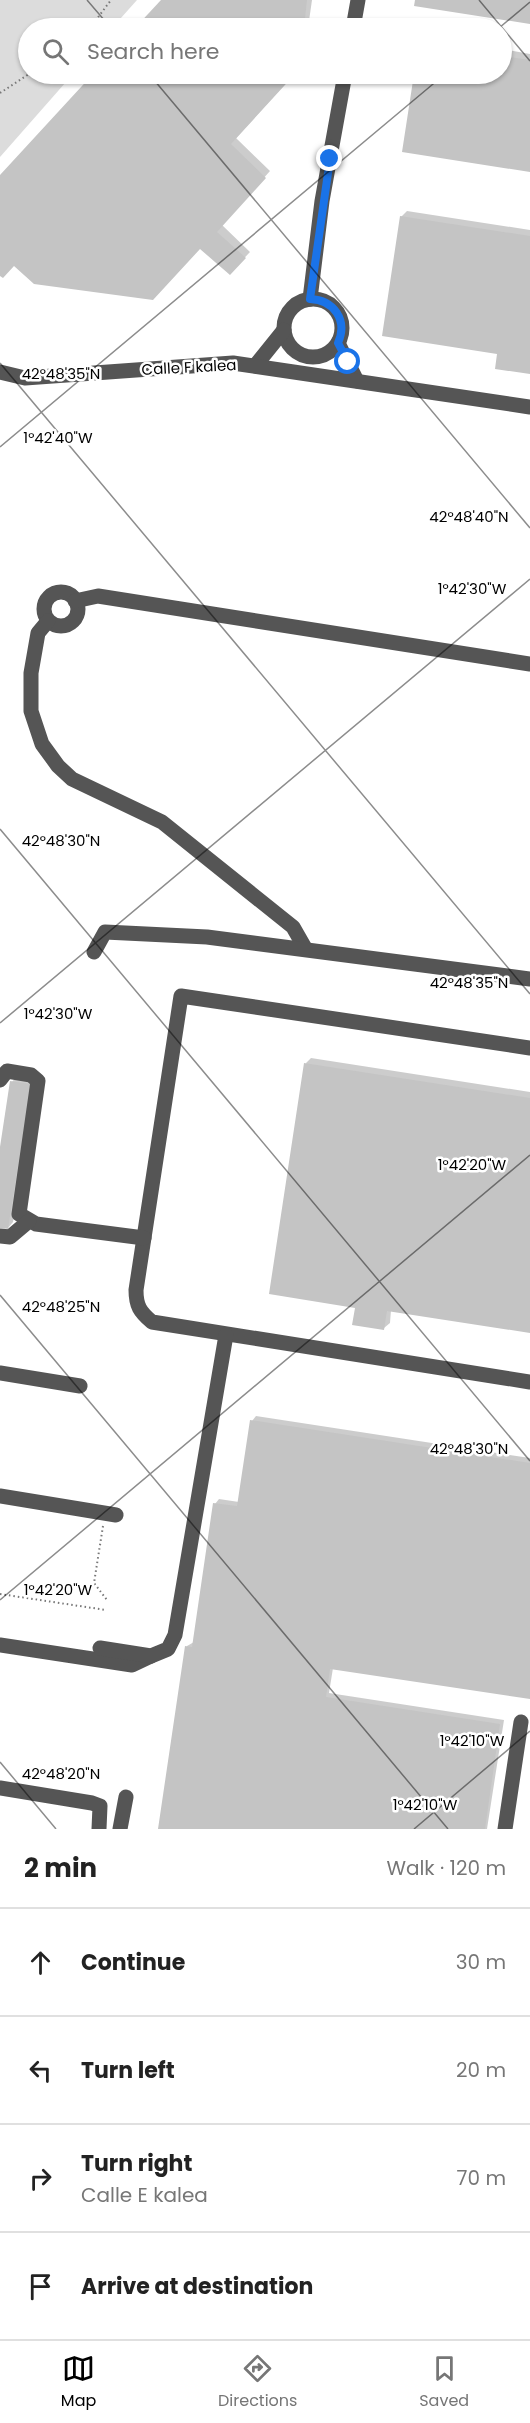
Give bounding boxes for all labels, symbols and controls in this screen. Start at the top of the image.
search box [18,18,512,84]
icon: search [39,35,72,68]
text: Search here [87,36,220,67]
route end [316,145,342,171]
route start [334,348,360,374]
street label: Calle F kalea [141,354,237,380]
text: 42°48'35"N [22,363,100,384]
text: 1°42'40"W [23,427,93,448]
text: 42°48'40"N [429,506,509,527]
text: 1°42'30"W [438,578,507,599]
text: 42°48'30"N [22,830,100,851]
text: 42°48'35"N [430,972,508,993]
text: 1°42'30"W [24,1003,93,1024]
text: 1°42'20"W [438,1154,507,1175]
text: 42°48'25"N [22,1296,100,1317]
text: 42°48'30"N [430,1438,508,1459]
text: 1°42'20"W [24,1579,93,1600]
text: 1°42'10"W [440,1730,505,1751]
text: 42°48'20"N [22,1763,100,1784]
text: 1°42'10"W [393,1794,458,1815]
text: 2 min [24,1850,97,1886]
text: Walk · 120 m [386,1854,506,1882]
icon: ahead [24,1946,57,1979]
text: Continue [81,1947,185,1978]
text: 30 m [456,1948,506,1976]
icon: left [24,2054,57,2087]
text: Turn left [81,2055,175,2086]
text: 20 m [456,2056,506,2084]
text: Turn right [81,2148,192,2179]
icon: right [24,2162,57,2195]
text: 70 m [457,2164,506,2192]
text: Calle E kalea [81,2181,208,2209]
icon: arrive [24,2270,57,2303]
text: Arrive at destination [81,2271,313,2302]
tab: Map [61,2352,96,2413]
tab: Directions [218,2352,297,2413]
tab: Saved [419,2352,469,2413]

